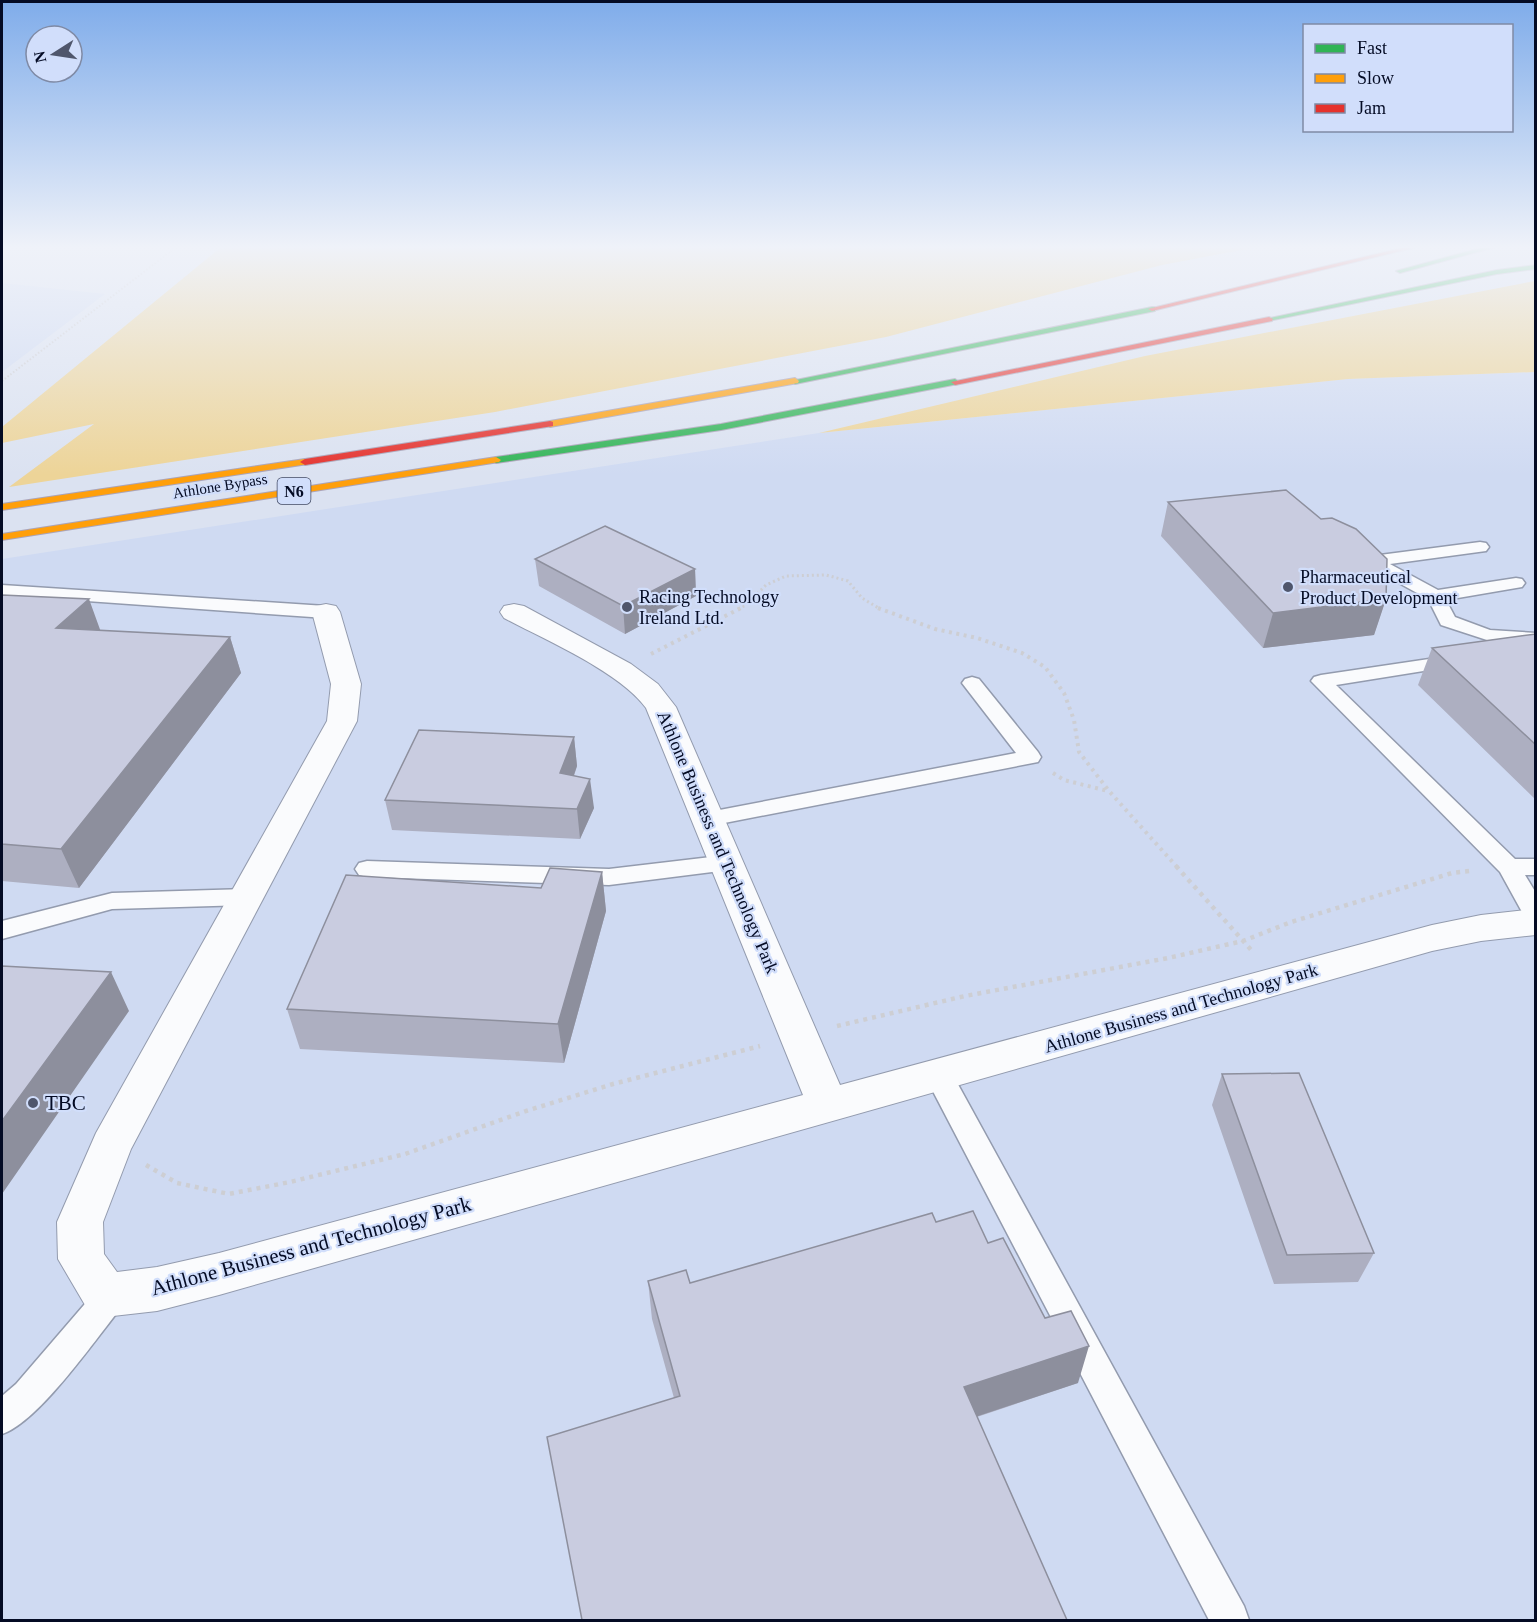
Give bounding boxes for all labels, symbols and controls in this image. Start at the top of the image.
north arrow [24,24,84,84]
legend [1303,24,1513,132]
text: Fast [1357,38,1387,58]
text: N [30,49,49,64]
text: Slow [1357,68,1394,88]
text: Jam [1357,98,1386,118]
street label: Athlone Bypass [172,471,269,501]
road number: N6 [278,478,310,504]
place label: Pharmaceutical Product Development [1300,567,1457,608]
marker: Pharmaceutical Product Development [1281,580,1295,594]
place label: Racing Technology Ireland Ltd. [639,587,779,628]
marker: Racing Technology Ireland Ltd. [620,600,634,614]
street label: Athlone Business and Technology Park [653,708,783,976]
street label: Athlone Business and Technology Park [1042,959,1320,1057]
place label: TBC [45,1091,86,1115]
marker: TBC [26,1096,40,1110]
street label: Athlone Business and Technology Park [148,1191,474,1300]

